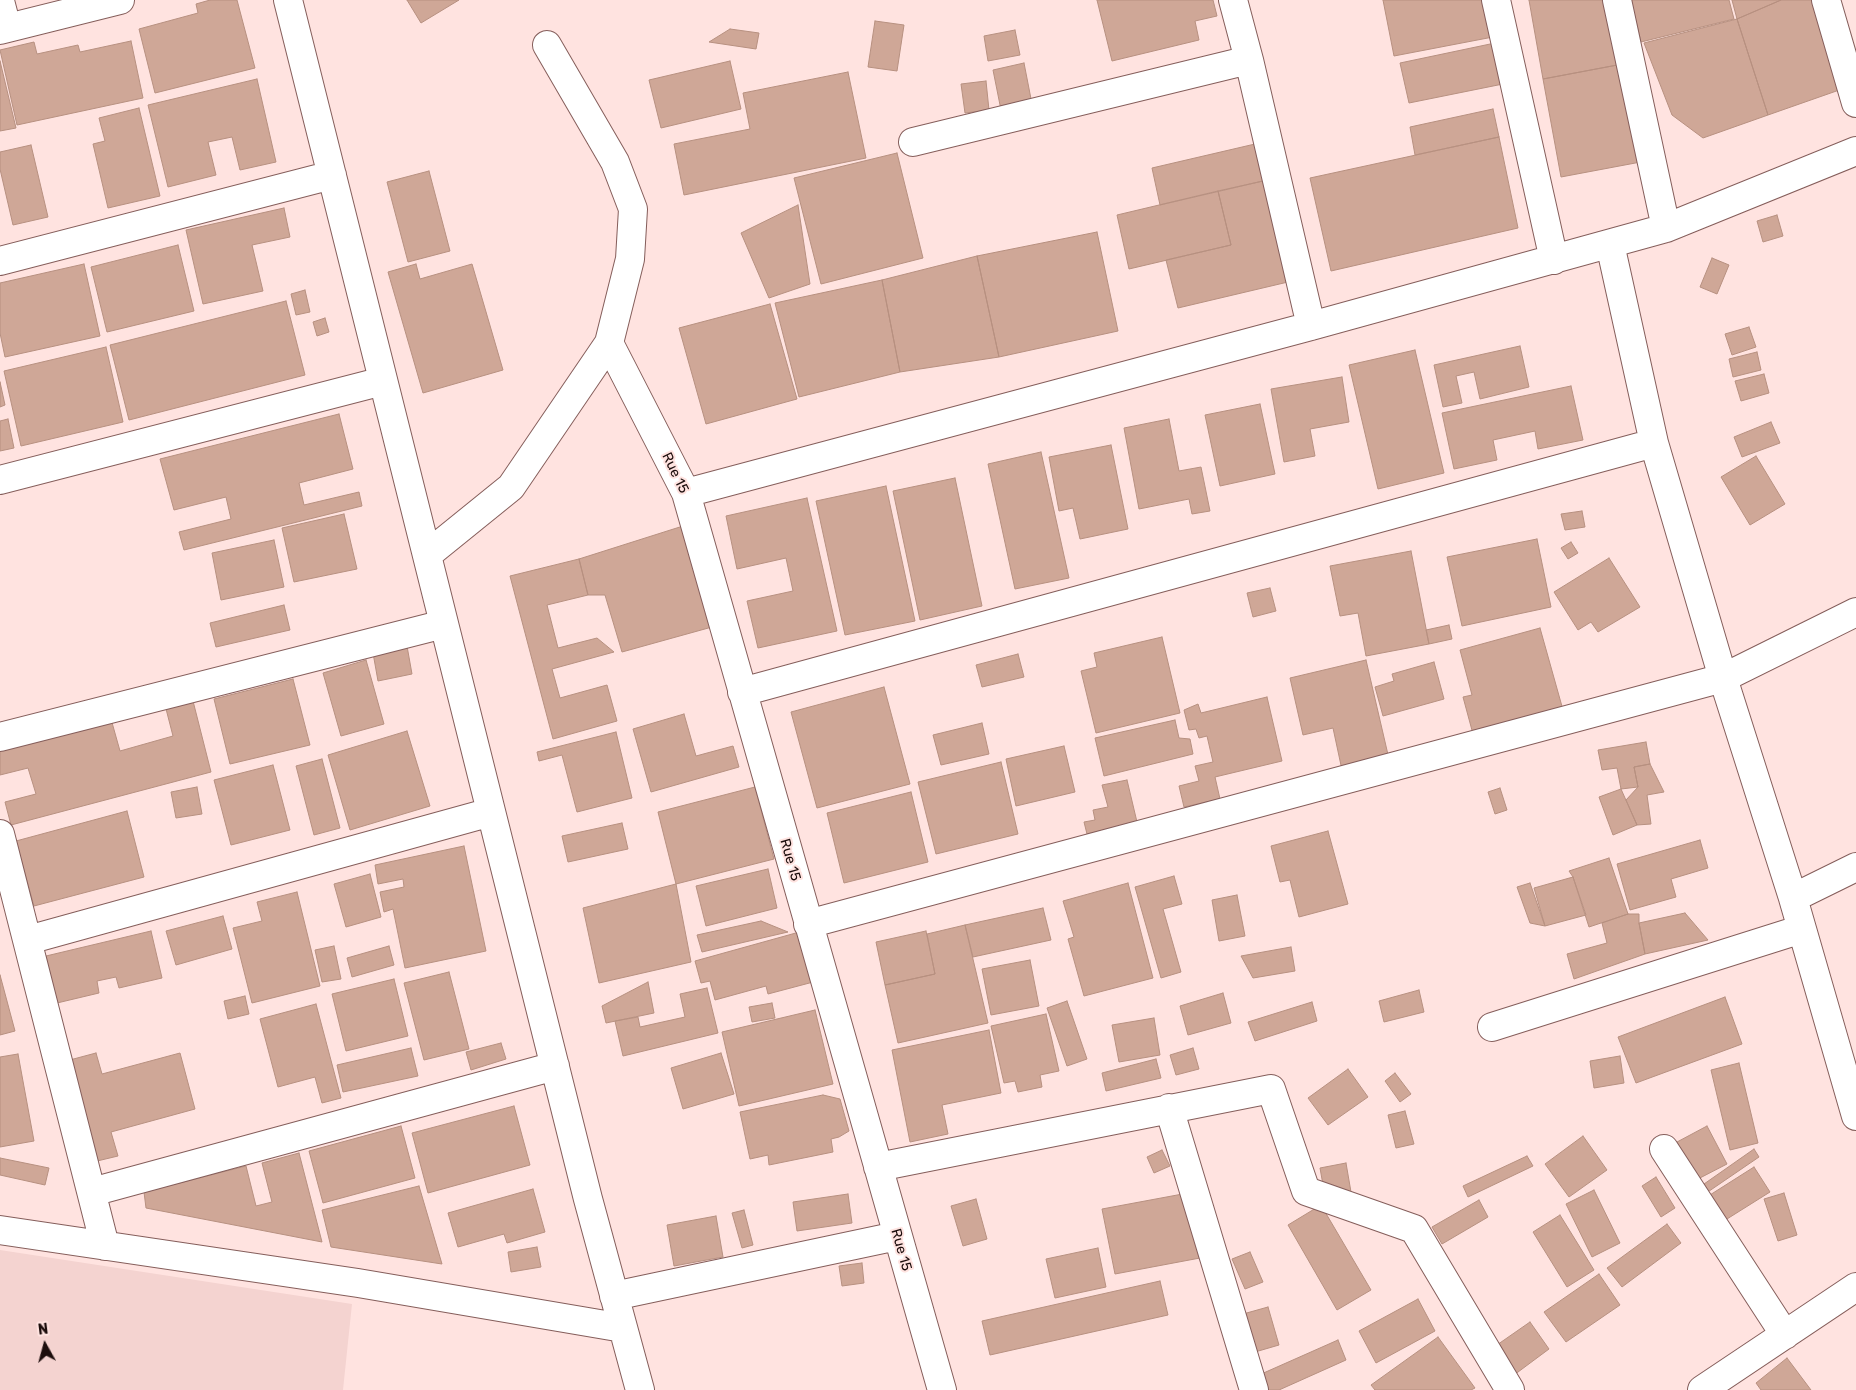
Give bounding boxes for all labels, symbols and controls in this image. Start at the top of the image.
street label: Rue 15 [658,450,692,496]
street label: Rue 15 [776,837,804,883]
street label: Rue 15 [887,1227,915,1273]
north arrow [20,1320,70,1370]
text: N [37,1321,49,1339]

